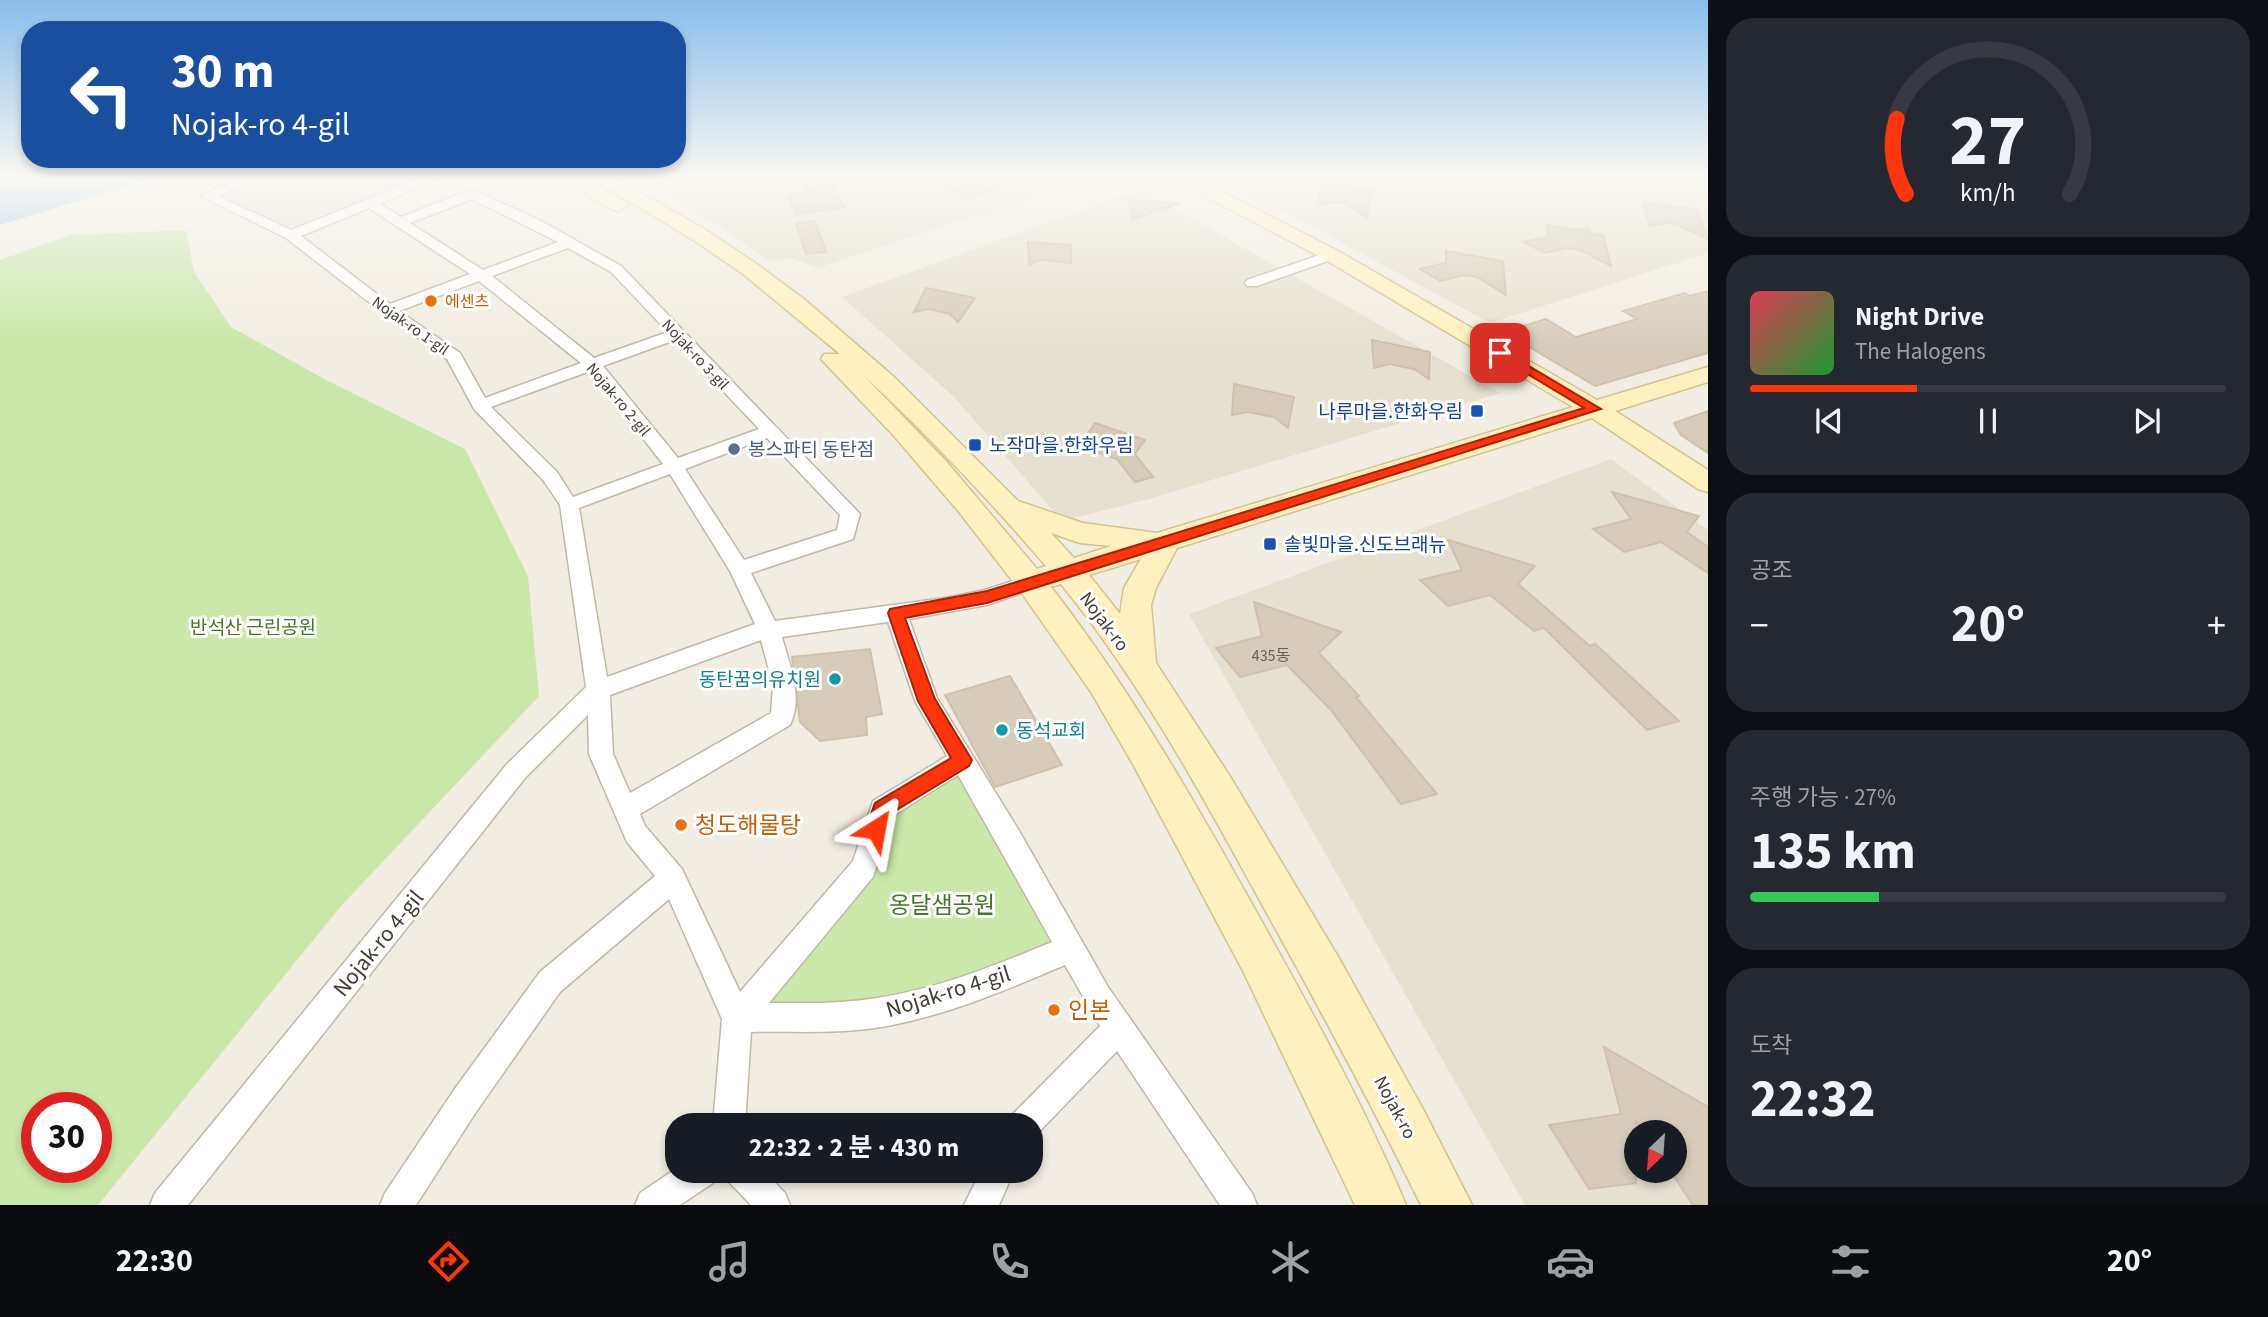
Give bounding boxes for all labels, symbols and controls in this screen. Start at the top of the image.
text: 30 m [171,37,275,107]
icon: left [56,49,147,140]
text: 27 [1950,89,2026,193]
text: Nojak-ro 4-gil [171,102,350,148]
text: km/h [1960,175,2016,211]
street label: Nojak-ro 1-gil [367,291,453,360]
place label: 에센츠 [445,291,489,313]
marker: 에센츠 [423,293,439,309]
text: Night Drive [1855,298,1984,335]
street label: Nojak-ro 3-gil [657,314,734,395]
pin [1470,323,1530,383]
icon: arrive [1481,334,1519,372]
text: The Halogens [1855,335,1986,368]
street label: Nojak-ro 2-gil [581,358,655,441]
place label: 나루마을.한화우림 [1318,399,1463,426]
icon: previous [1810,402,1848,440]
icon: pause [1969,402,2007,440]
icon: next [2128,402,2166,440]
marker: 나루마을.한화우림 [1469,403,1485,419]
place label: 노작마을.한화우림 [989,433,1134,460]
place label: 봉스파티 동탄점 [748,437,874,464]
marker: 노작마을.한화우림 [967,437,983,453]
marker: 봉스파티 동탄점 [726,441,742,457]
place label: 솔빛마을.신도브래뉴 [1284,532,1446,559]
marker: 솔빛마을.신도브래뉴 [1262,536,1278,552]
text: 공조 [1750,554,1792,587]
street label: Nojak-ro [1073,587,1135,657]
text: 20° [1951,588,2025,662]
text: − [1750,599,1769,653]
text: + [2207,599,2226,653]
park label: 반석산 근린공원 [190,615,316,642]
house number: 435동 [1252,645,1291,667]
place label: 동탄꿈의유치원 [699,667,821,694]
marker: 동탄꿈의유치원 [827,671,843,687]
place label: 동석교회 [1016,718,1086,745]
marker: 동석교회 [994,722,1010,738]
text: 주행 가능 · 27% [1750,781,1896,814]
position arrow [839,792,913,866]
place label: 청도해물탕 [695,809,801,842]
text: 135 km [1750,815,1916,889]
marker: 청도해물탕 [673,817,689,833]
street label: Nojak-ro 4-gil [325,883,432,1004]
park label: 옹달샘공원 [889,889,995,922]
street label: Nojak-ro 4-gil [882,957,1014,1026]
place label: 인본 [1068,994,1110,1027]
marker: 인본 [1046,1002,1062,1018]
text: 도착 [1750,1029,1792,1062]
text: 22:32 [1750,1063,1875,1137]
street label: Nojak-ro [1367,1071,1423,1144]
speed limit sign: 30 [21,1092,112,1183]
north arrow [1624,1120,1687,1183]
map controls [1624,1120,1687,1183]
text: 22:32 · 2 분 · 430 m [749,1129,959,1166]
icon: directions [424,1237,473,1286]
icon: music [705,1237,754,1286]
icon: phone [985,1237,1034,1286]
icon: climate [1266,1237,1315,1286]
icon: car [1546,1237,1595,1286]
icon: filters [1826,1237,1875,1286]
text: 22:30 [116,1238,193,1284]
text: 20° [2107,1238,2152,1284]

